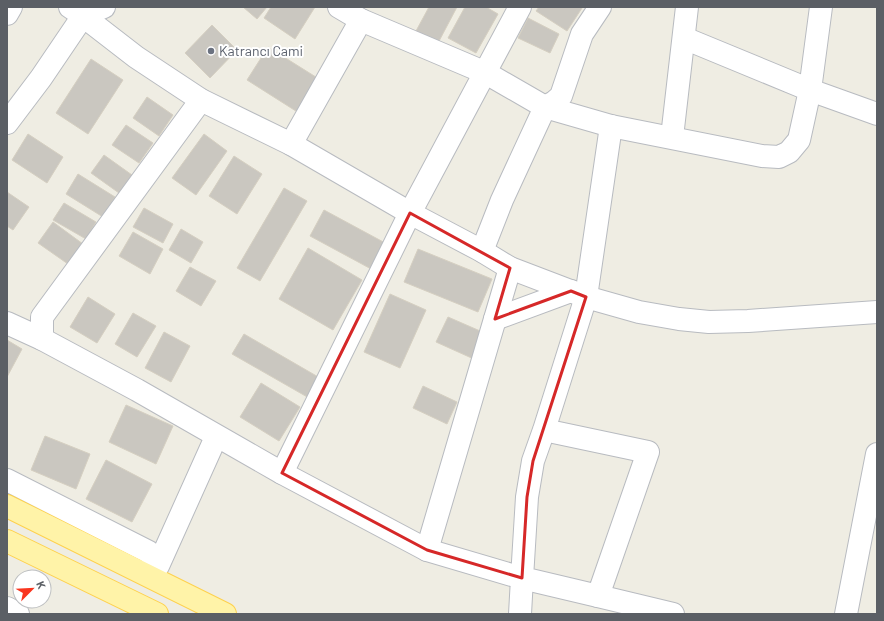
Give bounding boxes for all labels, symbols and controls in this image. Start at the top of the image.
place label: Katrancı Cami [219,42,303,59]
marker: Katrancı Cami [206,46,216,56]
north arrow [12,569,52,609]
text: K [34,579,49,591]

